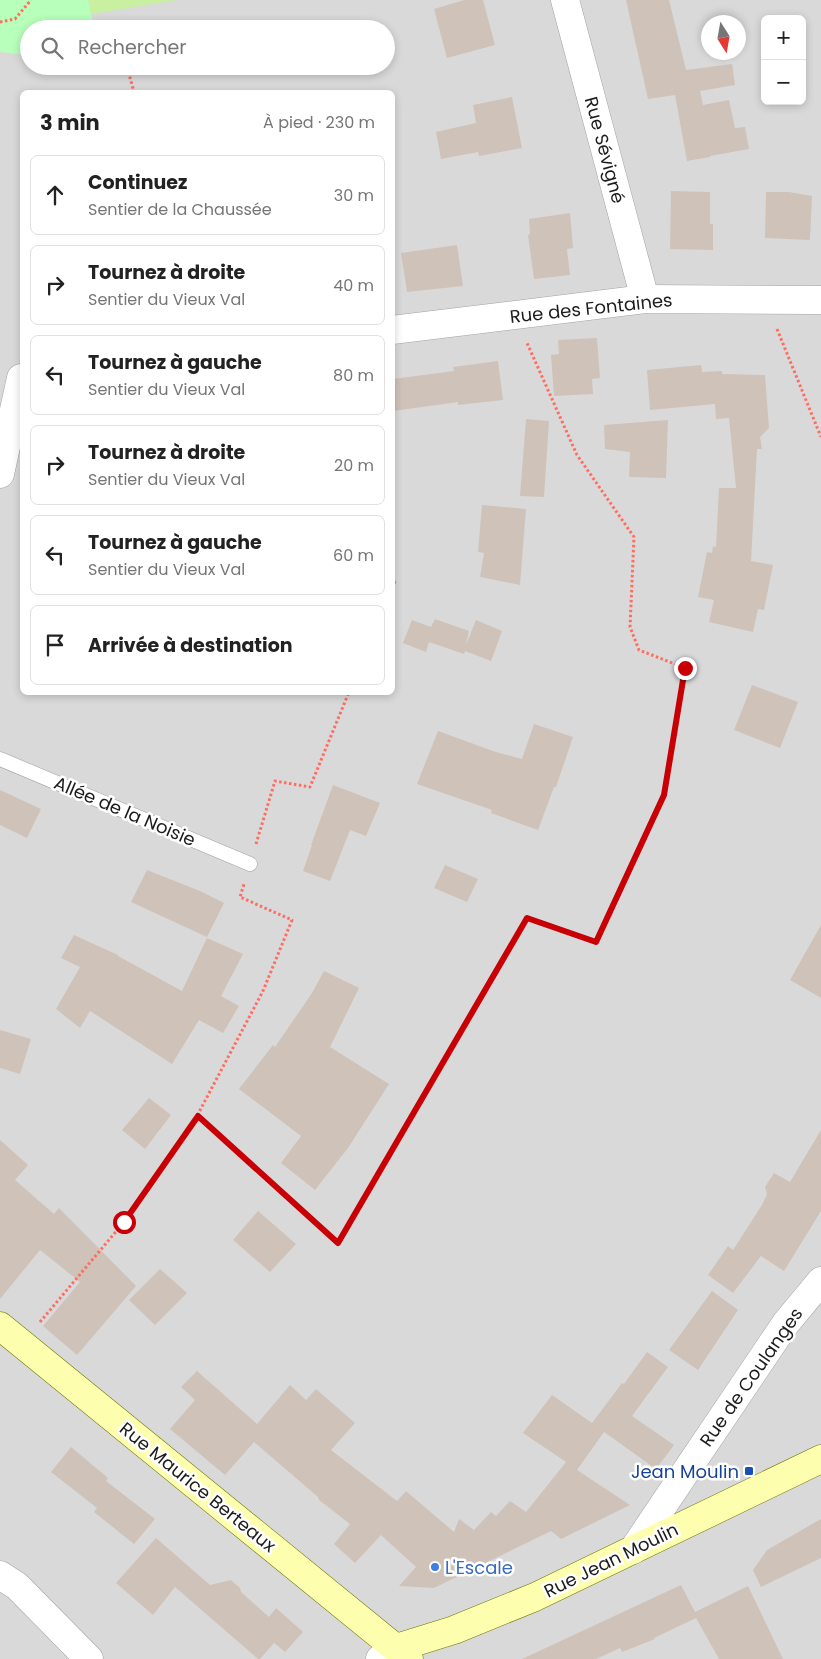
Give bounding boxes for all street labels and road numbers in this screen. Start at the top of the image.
street label: Rue Sévigné [579,94,631,206]
street label: Rue des Fontaines [508,287,674,329]
street label: Allée de la Noisie [51,770,199,852]
street label: Rue de Coulanges [694,1303,808,1451]
street label: Rue Maurice Berteaux [115,1416,282,1558]
street label: Rue Jean Moulin [540,1517,682,1603]

